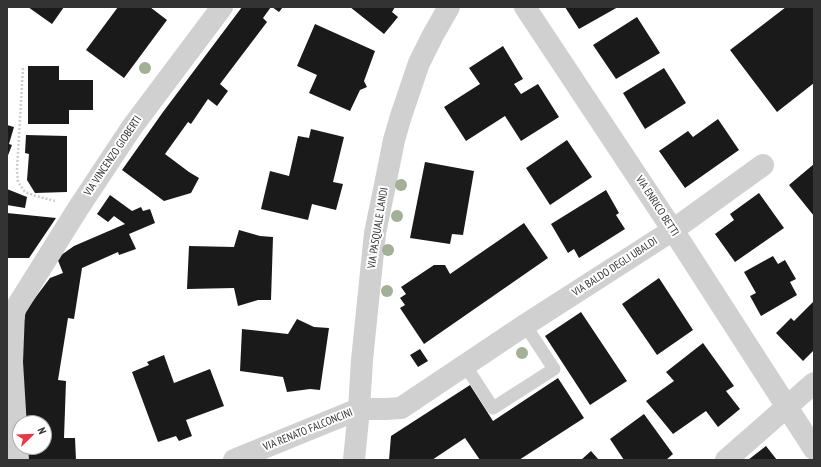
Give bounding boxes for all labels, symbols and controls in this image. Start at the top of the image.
street label: VIA VINCENZO GIOBERTI [81,114,145,198]
street label: VIA ENRICO BETTI [633,173,681,239]
street label: VIA PASQUALE LANDI [365,186,391,270]
street label: VIA BALDO DEGLI UBALDI [570,235,660,299]
street label: VIA RENATO FALCONCINI [261,406,355,454]
north arrow [12,415,52,455]
text: N [35,425,50,436]

